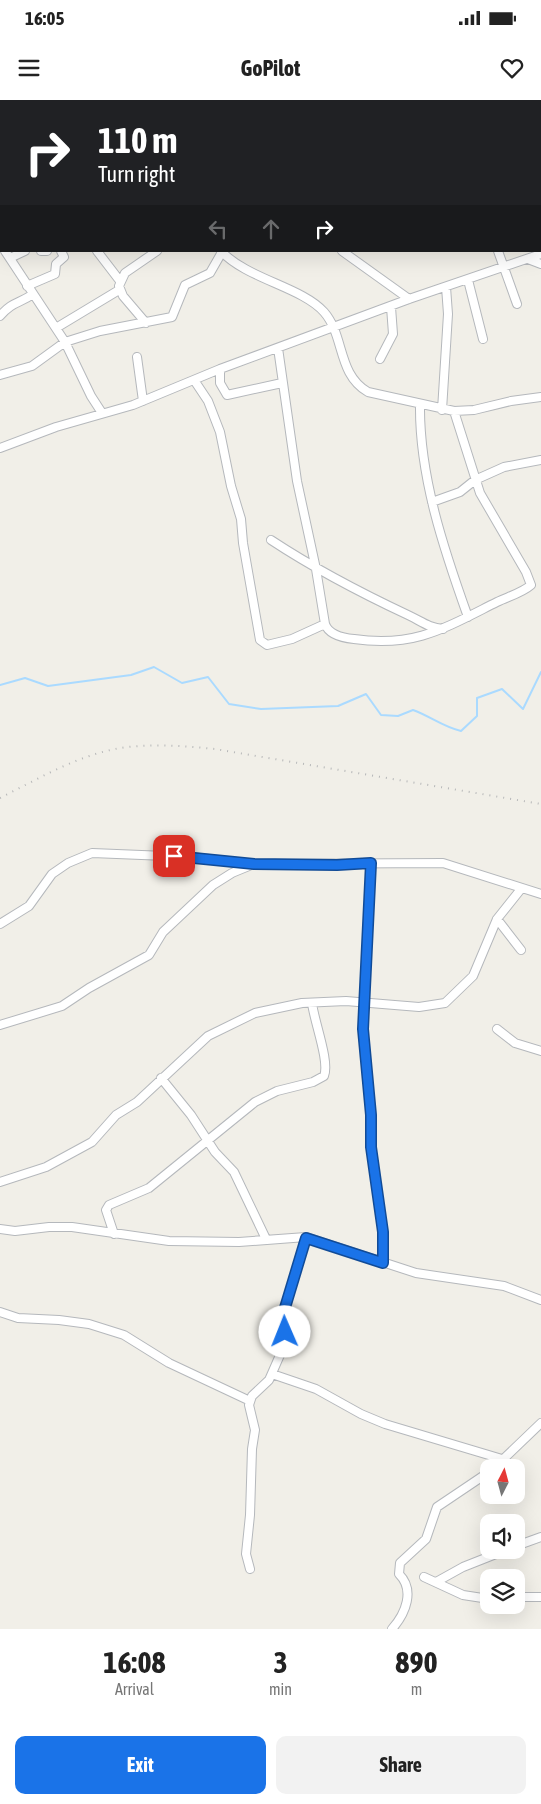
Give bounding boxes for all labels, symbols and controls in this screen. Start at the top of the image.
text: 16:05 [25,7,64,29]
icon: menu [15,54,43,82]
icon: heart [498,54,526,82]
text: GoPilot [241,55,300,81]
icon: right [15,120,80,185]
text: 110 m [98,120,177,160]
text: Turn right [98,161,175,187]
icon: left [204,215,232,243]
icon: ahead [257,215,285,243]
icon: right [310,215,338,243]
pin [153,835,195,877]
icon: arrive [160,842,188,870]
position arrow [258,1305,310,1357]
north arrow [480,1459,525,1504]
map controls [480,1459,525,1614]
button: sound [480,1514,525,1559]
button: layers [480,1569,525,1614]
text: 16:08 [103,1645,166,1679]
text: 3 [273,1645,288,1679]
text: 890 [395,1645,438,1679]
text: Arrival [115,1680,154,1698]
text: min [269,1680,292,1698]
text: m [411,1680,422,1698]
button: Exit [15,1736,266,1794]
button: Share [276,1736,526,1794]

